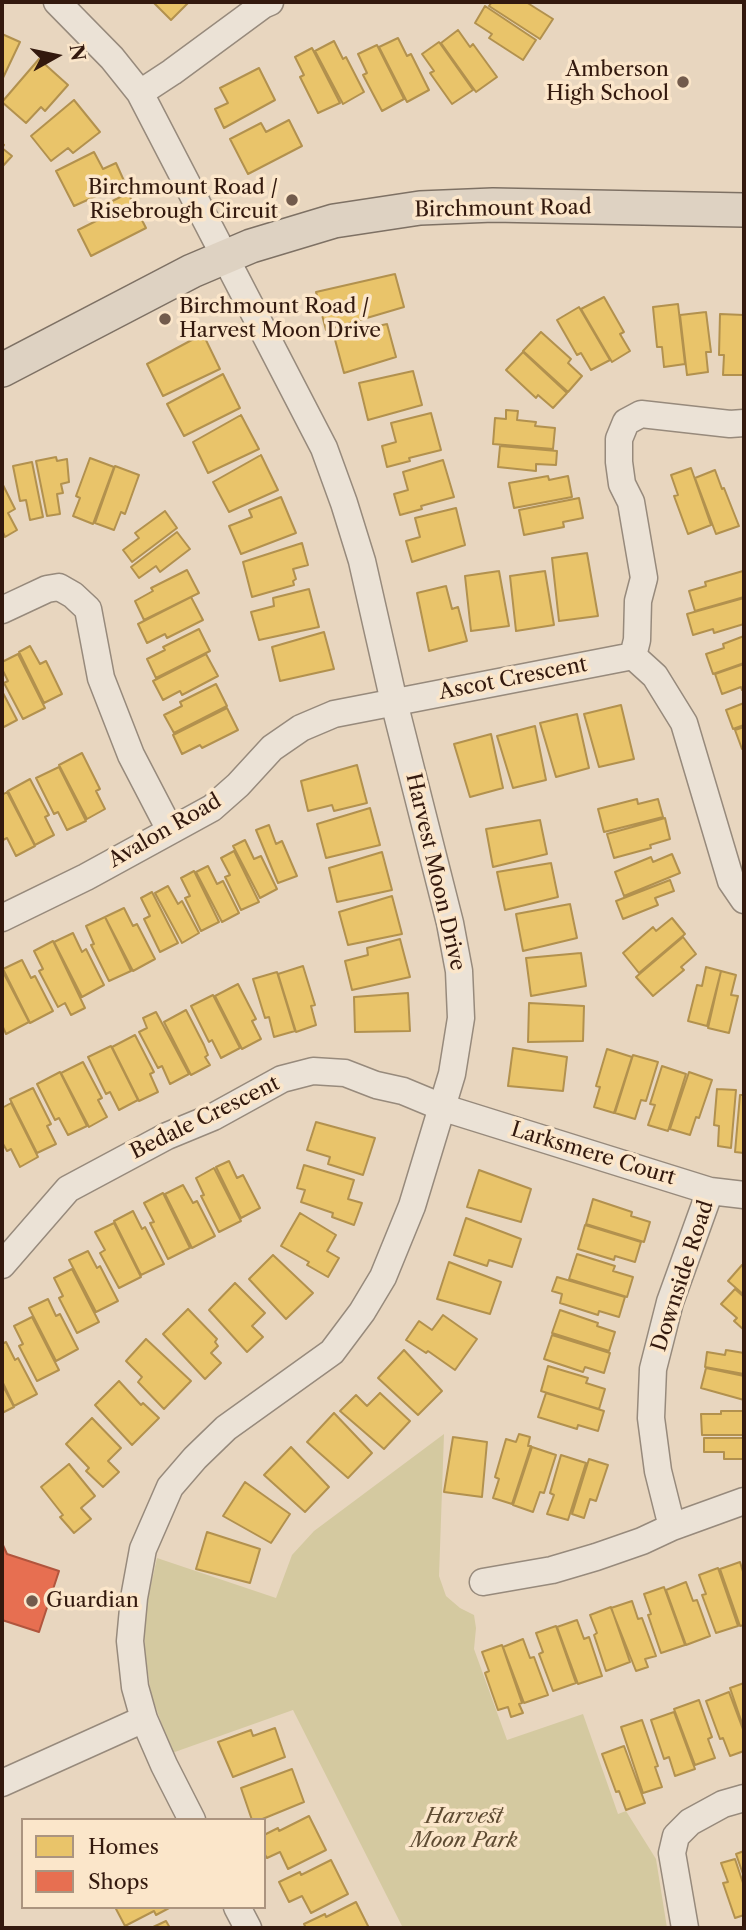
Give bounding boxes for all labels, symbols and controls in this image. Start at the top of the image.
north arrow [21,21,91,91]
text: N [65,43,90,63]
place label: Amberson High School [546,57,669,107]
marker: Amberson High School [675,74,691,90]
place label: Birchmount Road / Risebrough Circuit [88,175,278,225]
marker: Birchmount Road / Risebrough Circuit [284,192,300,208]
street label: Birchmount Road [414,195,592,223]
place label: Birchmount Road / Harvest Moon Drive [179,294,381,344]
marker: Birchmount Road / Harvest Moon Drive [157,311,173,327]
street label: Ascot Crescent [437,652,589,706]
street label: Harvest Moon Drive [400,771,470,973]
street label: Avalon Road [104,789,226,873]
street label: Bedale Crescent [126,1071,284,1165]
street label: Larksmere Court [508,1117,678,1191]
street label: Downside Road [647,1197,719,1355]
place label: Guardian [46,1588,139,1614]
marker: Guardian [24,1593,40,1609]
park label: Harvest Moon Park [410,1804,518,1854]
legend [21,1818,266,1909]
text: Homes [88,1834,159,1859]
text: Shops [88,1869,149,1894]

